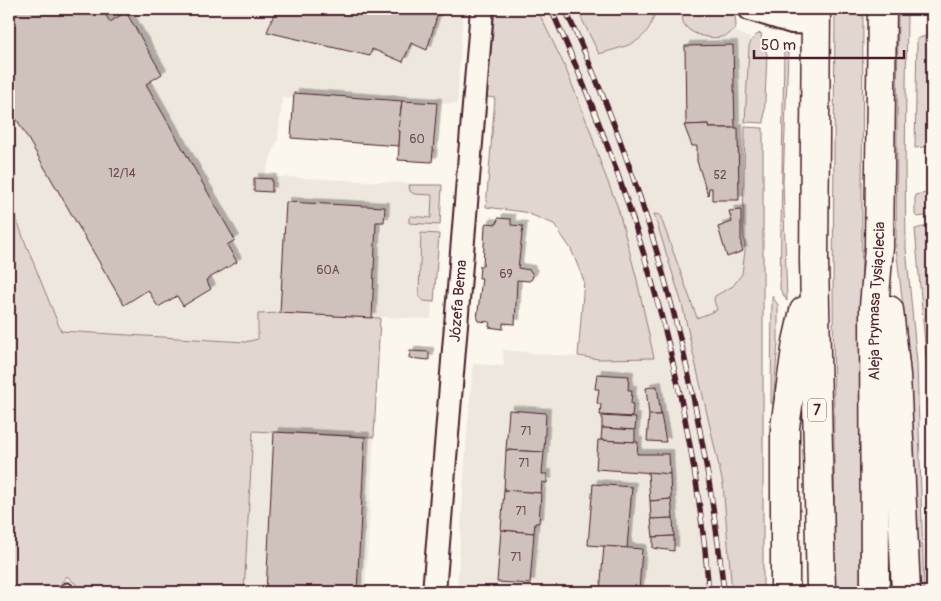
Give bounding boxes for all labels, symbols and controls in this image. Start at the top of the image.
scale bar [754,28,904,60]
text: 50 m [761,36,796,55]
house number: 60 [409,132,425,147]
house number: 12/14 [108,166,136,181]
house number: 52 [713,168,727,183]
street label: Aleja Prymasa Tysiąclecia [864,222,889,380]
street label: Józefa Bema [445,259,471,343]
house number: 60A [317,263,340,278]
house number: 69 [499,267,513,282]
road number: 7 [808,398,826,422]
house number: 71 [520,424,532,439]
house number: 71 [518,456,530,471]
house number: 71 [515,504,527,519]
house number: 71 [510,550,522,565]

